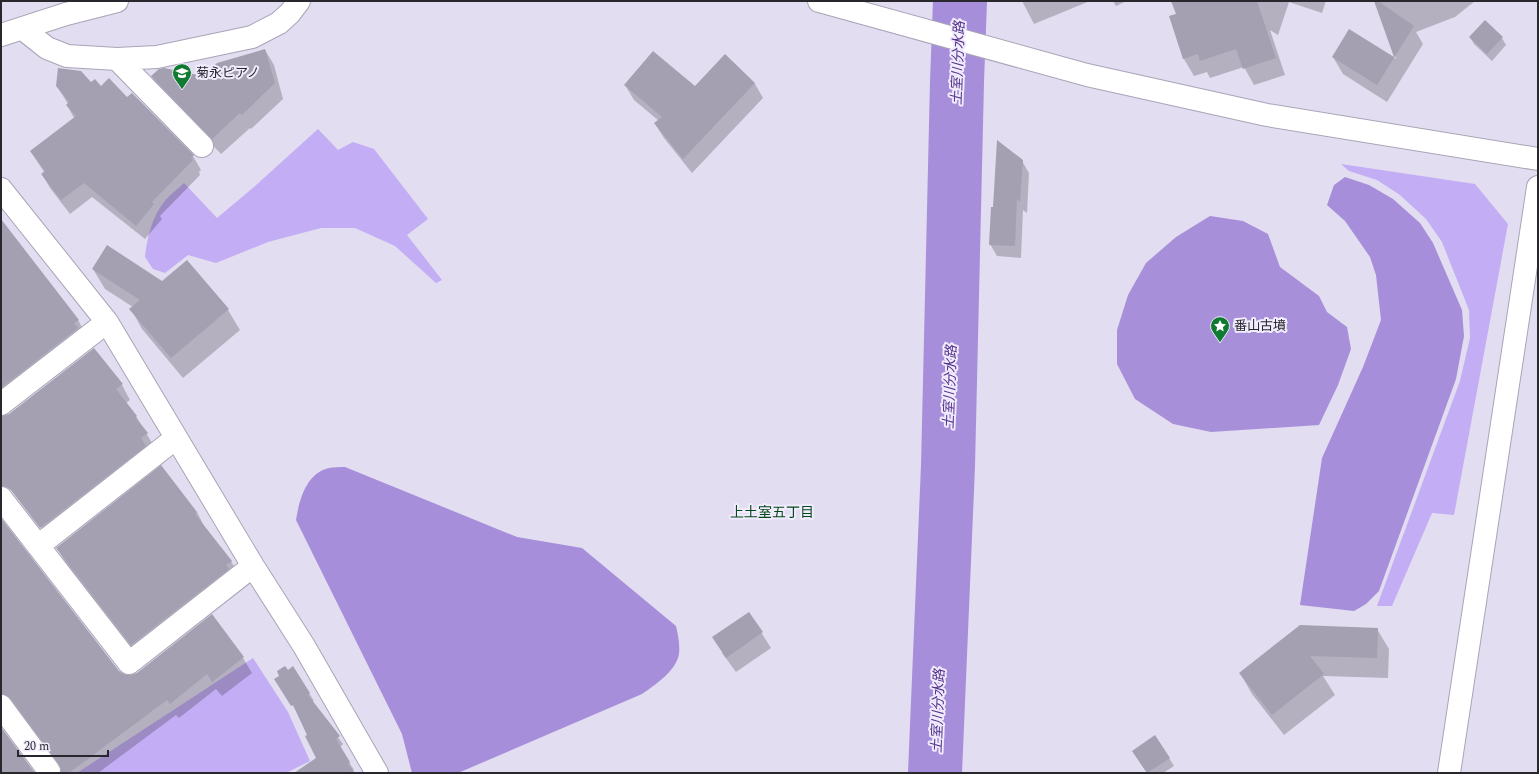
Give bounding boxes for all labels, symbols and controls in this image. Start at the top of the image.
water label: 土室川分水路 [946,20,970,105]
school or university icon: 菊永ピアノ [171,62,193,90]
place label: 菊永ピアノ [196,63,260,83]
place icon: 番山古墳 [1209,315,1231,343]
place label: 番山古墳 [1234,316,1286,336]
water label: 土室川分水路 [938,344,962,429]
district label: 上土室五丁目 [730,502,814,523]
water label: 土室川分水路 [926,668,950,753]
scale bar [18,732,108,758]
text: 20 m [24,737,49,756]

